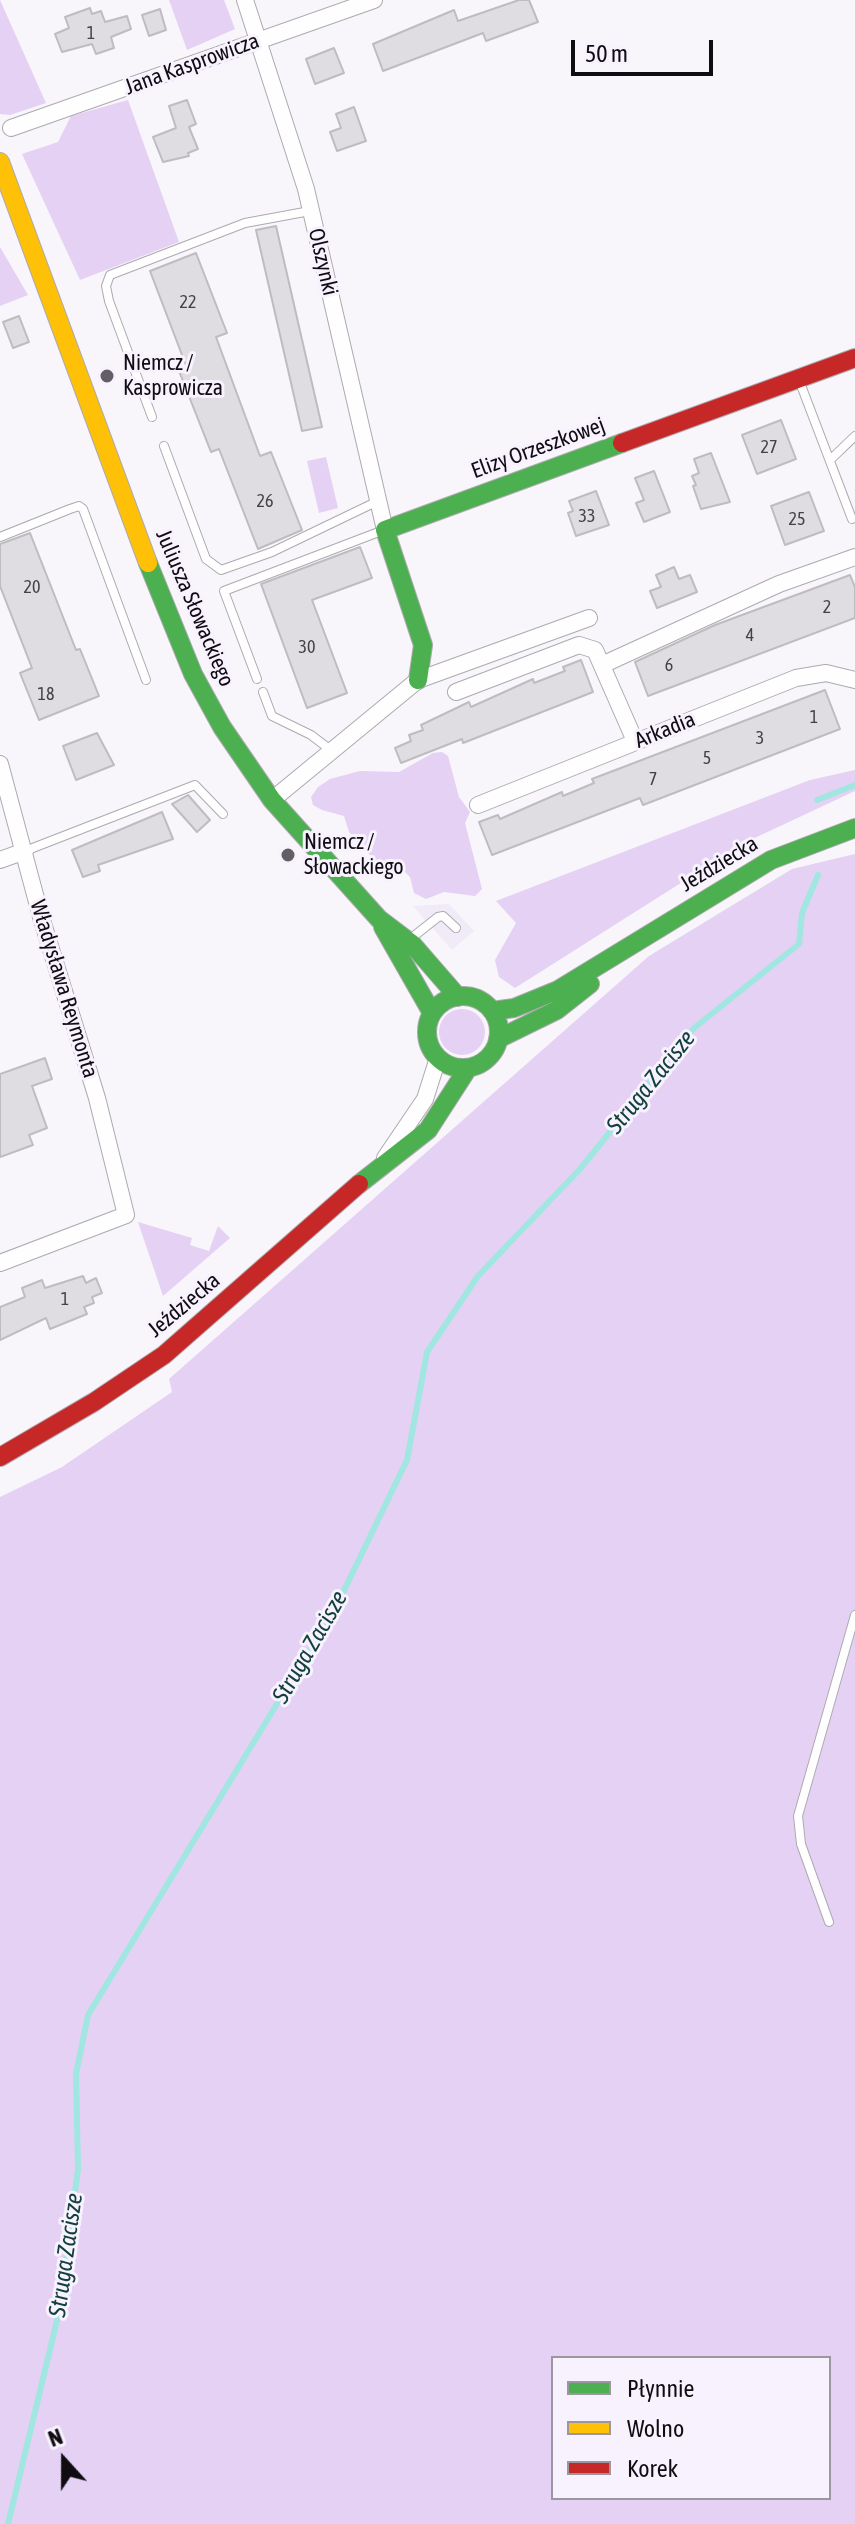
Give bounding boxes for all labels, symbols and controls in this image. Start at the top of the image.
house number: 1 [87,22,95,44]
scale bar [575,24,717,74]
street label: Jana Kasprowicza [121,27,263,101]
text: 50 m [585,40,628,67]
street label: Olszynki [302,226,344,298]
house number: 22 [180,291,196,313]
place label: Niemcz / Kasprowicza [123,350,223,402]
marker: Niemcz / Kasprowicza [98,367,116,385]
street label: Elizy Orzeszkowej [468,412,608,484]
house number: 27 [761,436,777,458]
house number: 26 [257,490,273,512]
house number: 33 [579,505,595,527]
house number: 25 [789,508,805,530]
street label: Juliusza Słowackiego [150,526,240,690]
house number: 20 [24,576,40,598]
house number: 2 [823,596,831,618]
house number: 4 [746,624,754,646]
house number: 30 [299,636,315,658]
house number: 6 [665,654,673,676]
house number: 18 [38,683,54,705]
street label: Arkadia [631,706,699,754]
house number: 1 [810,706,818,728]
house number: 3 [756,727,764,749]
house number: 5 [703,747,711,769]
house number: 7 [649,768,657,790]
place label: Niemcz / Słowackiego [304,829,404,880]
street label: Jeździecka [675,831,763,897]
marker: Niemcz / Słowackiego [279,846,297,864]
street label: Władysława Reymonta [24,897,104,1081]
water label: Struga Zacisze [600,1024,702,1140]
street label: Jeździecka [143,1267,225,1343]
house number: 1 [61,1288,69,1310]
water label: Struga Zacisze [266,1586,354,1708]
water label: Struga Zacisze [43,2191,89,2319]
legend [551,2356,831,2500]
text: Płynnie [627,2375,694,2402]
text: Wolno [627,2415,684,2442]
north arrow [24,2420,104,2500]
text: N [45,2423,66,2452]
text: Korek [627,2455,678,2482]

